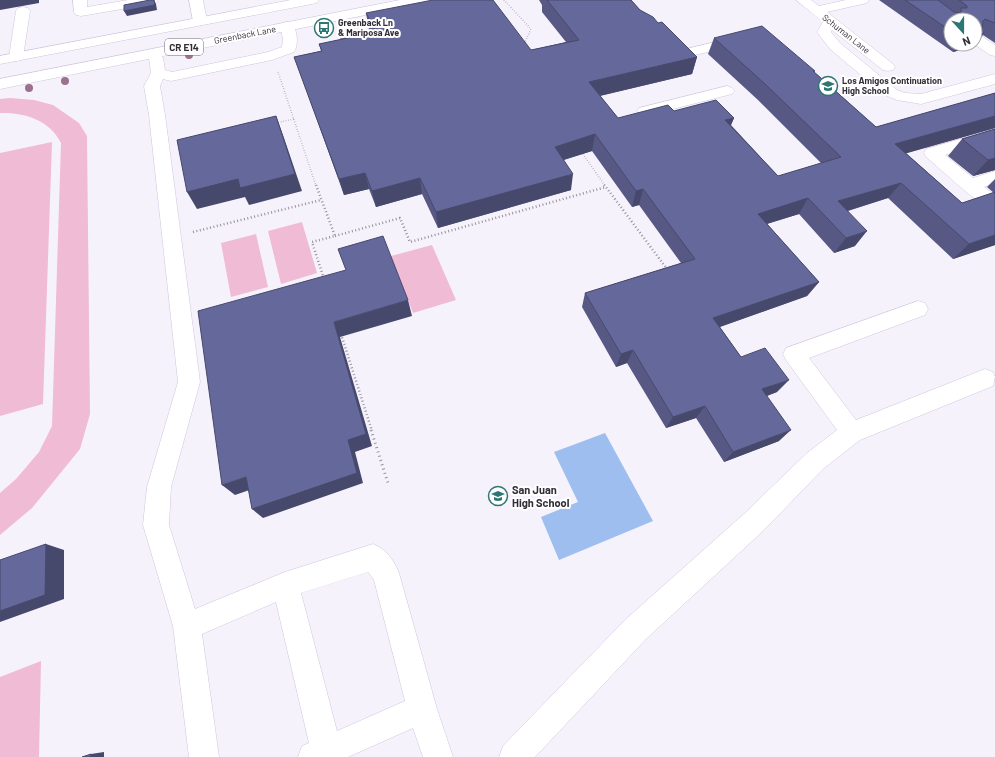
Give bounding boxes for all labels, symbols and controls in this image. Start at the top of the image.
street label: Schuman Lane [820,12,873,56]
north arrow [943,12,983,52]
bus stop icon: Greenback Ln & Mariposa Ave [313,17,335,39]
place label: Greenback Ln & Mariposa Ave [338,17,399,38]
street label: Greenback Lane [213,23,277,46]
text: N [961,34,973,49]
road number: CR E14 [165,39,203,55]
school or university icon: Los Amigos Continuation High School [817,75,839,97]
place label: Los Amigos Continuation High School [842,75,942,96]
place label: San Juan High School [512,483,570,509]
school or university icon: San Juan High School [487,485,509,507]

